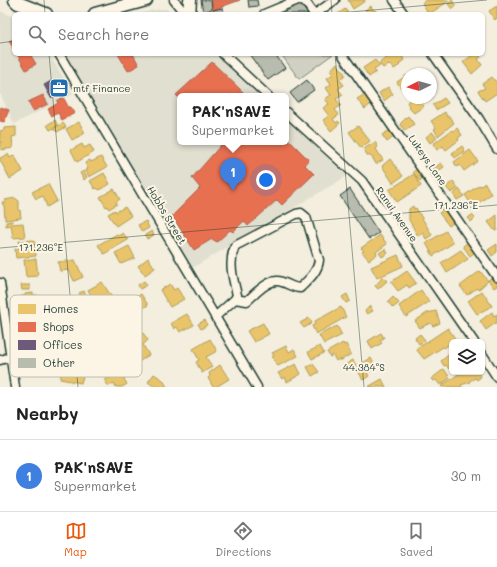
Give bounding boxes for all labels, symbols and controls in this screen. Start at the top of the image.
search box [12,12,485,56]
icon: search [26,23,48,45]
text: Search here [58,24,149,44]
north arrow [401,68,437,104]
office icon: mtf Finance [48,77,70,99]
place label: mtf Finance [73,81,131,95]
popup [177,93,289,145]
text: PAK'nSAVE [192,101,271,121]
text: Supermarket [192,121,274,138]
street label: Lukeys Lane [405,132,451,188]
pin: 1 [220,158,246,191]
your location [256,170,276,190]
street label: Hobbs Street [144,183,190,247]
street label: Ranui Avenue [373,184,421,244]
text: 171.236°E [434,198,479,212]
text: 171.236°E [19,240,64,254]
legend [10,295,142,377]
text: Homes [43,301,78,316]
text: Shops [43,319,74,334]
text: Offices [43,337,82,352]
map controls [449,339,485,375]
button: layers [449,339,485,375]
text: Other [43,355,75,370]
text: 44.384°S [343,360,385,374]
text: Nearby [16,402,78,424]
text: PAK'nSAVE [54,457,133,477]
text: 1 [26,467,32,484]
text: 30 m [451,467,481,484]
text: Supermarket [54,477,137,494]
tab: Map [64,520,87,559]
tab: Directions [215,520,271,559]
tab: Saved [400,520,433,559]

